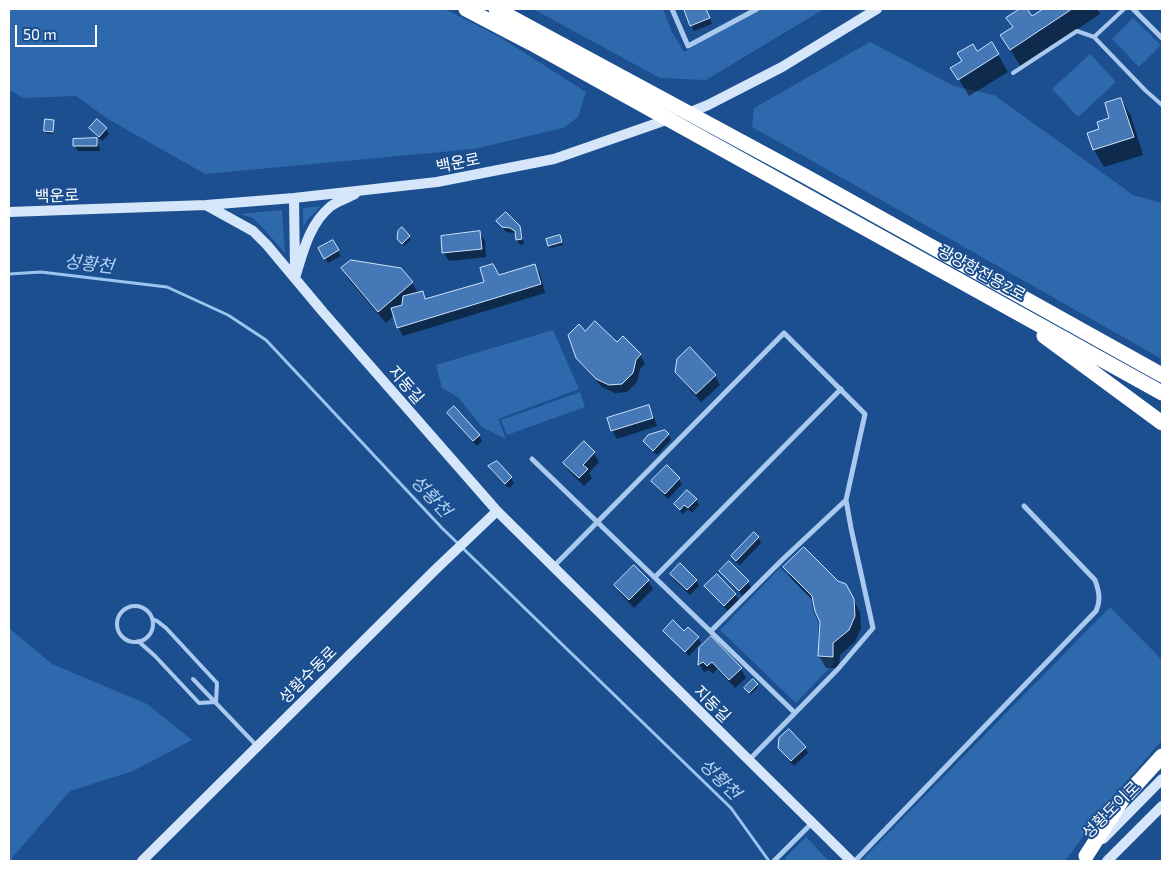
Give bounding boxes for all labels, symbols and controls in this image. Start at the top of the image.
scale bar [18,15,100,47]
text: 50 m [23,25,57,43]
street label: 백운로 [434,149,482,177]
street label: 백운로 [35,186,79,206]
street label: 광양항전용2로 [935,241,1029,305]
water label: 성황천 [63,250,115,278]
street label: 지동길 [384,362,428,408]
water label: 성황천 [406,470,456,522]
street label: 성황수동로 [275,642,341,708]
street label: 지동길 [690,682,734,726]
water label: 성황천 [695,754,745,804]
street label: 성황도이로 [1078,777,1144,843]

